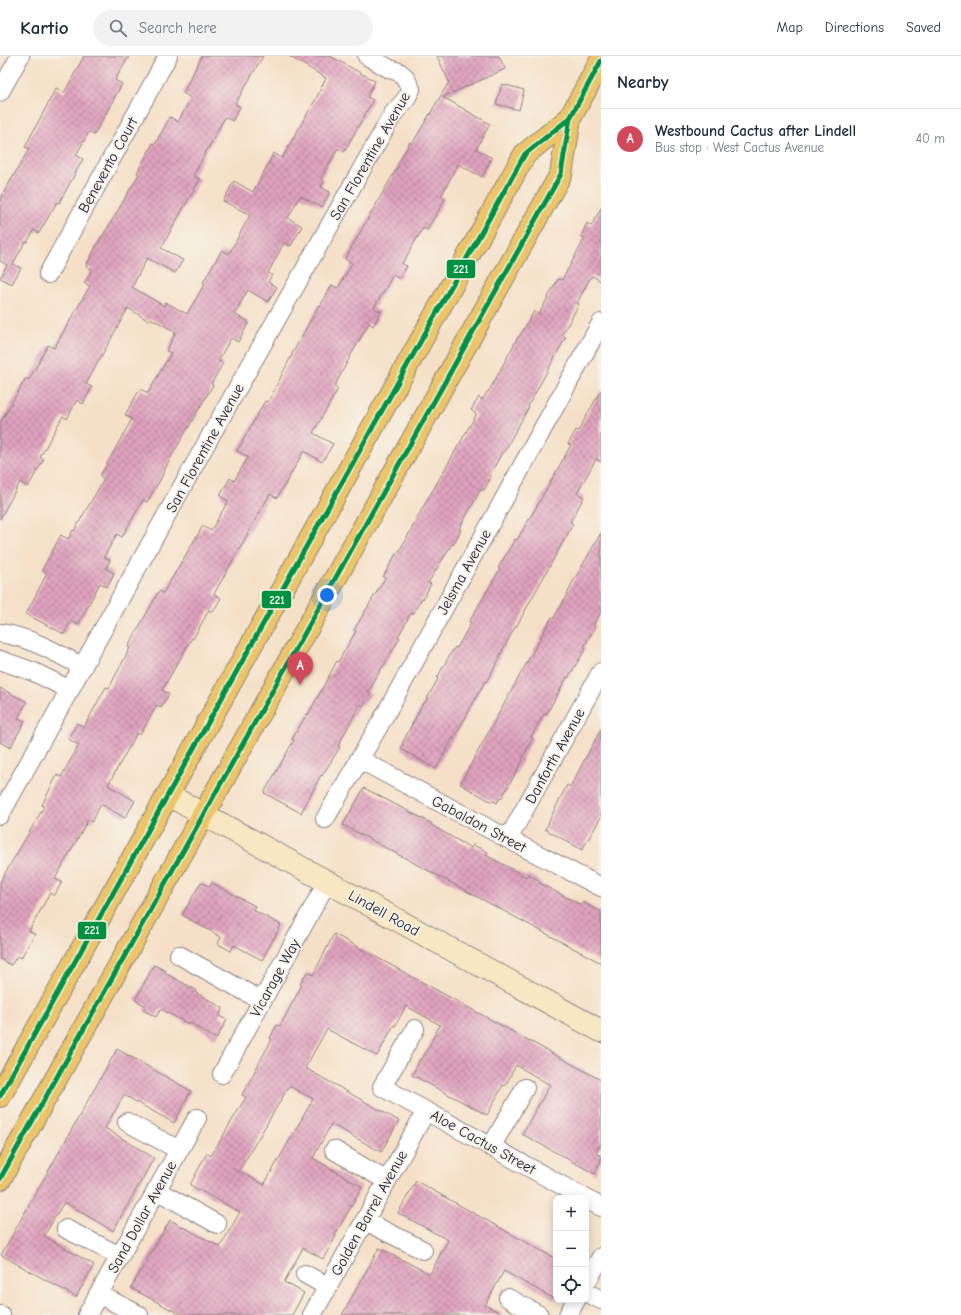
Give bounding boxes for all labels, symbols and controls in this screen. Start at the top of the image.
search box [93,10,373,46]
text: Kartio [20,17,69,39]
icon: search [107,17,129,39]
text: Search here [139,19,217,37]
text: Map [776,19,803,36]
text: Directions [825,19,884,36]
text: Saved [906,19,941,36]
text: Nearby [617,73,668,92]
street label: San Florentine Avenue [326,88,414,223]
street label: Benevento Court [74,114,142,216]
text: Westbound Cactus after Lindell [655,122,856,140]
text: A [626,131,634,146]
text: 40 m [916,131,945,146]
text: Bus stop · West Cactus Avenue [655,140,824,155]
line badge: 221 [446,259,476,279]
text: 221 [453,263,469,276]
street label: San Florentine Avenue [162,380,248,516]
street label: Jelsma Avenue [433,526,495,618]
your location [317,585,337,605]
line badge: 221 [261,590,292,609]
text: 221 [269,594,285,607]
pin: A [287,652,313,685]
street label: Danforth Avenue [521,705,589,807]
street label: Gabaldon Street [429,792,530,857]
street label: Lindell Road [345,886,423,940]
line badge: 221 [77,921,107,940]
text: 221 [84,924,100,937]
street label: Vicarage Way [246,935,304,1020]
street label: Aloe Cactus Street [427,1106,539,1179]
street label: Golden Barrel Avenue [327,1147,411,1279]
street label: Sand Dollar Avenue [104,1157,181,1276]
map controls [553,1195,589,1303]
button: + [553,1195,589,1231]
button: − [553,1231,589,1267]
button: locate [553,1267,589,1303]

